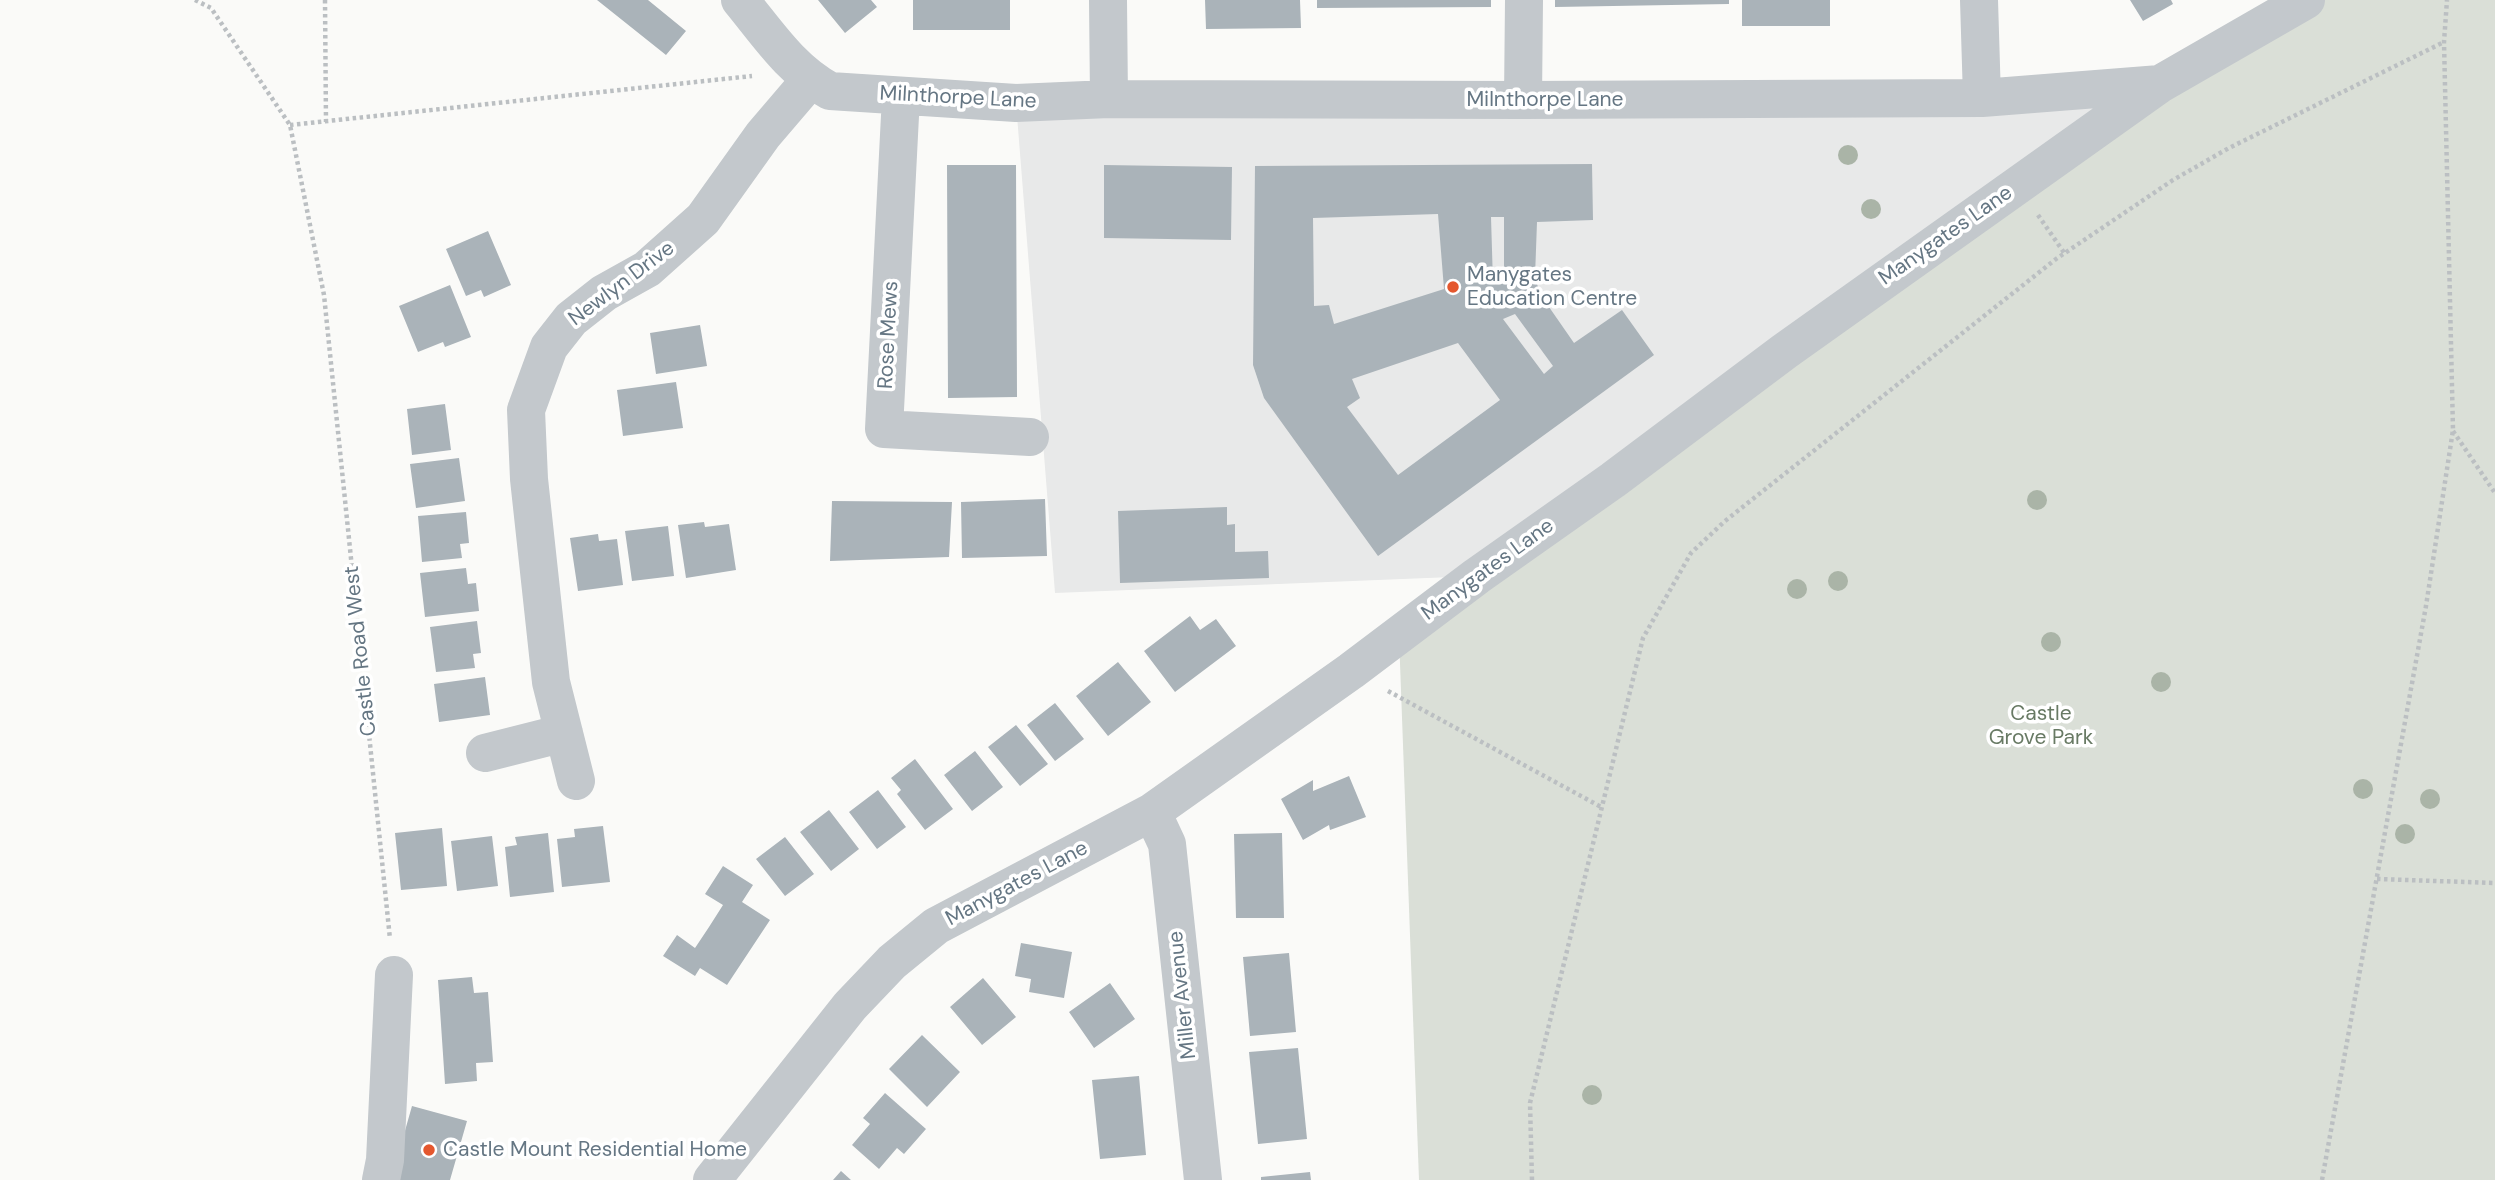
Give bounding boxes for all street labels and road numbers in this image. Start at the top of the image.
street label: Milnthorpe Lane [879,81,1037,115]
street label: Milnthorpe Lane [1466,87,1624,113]
street label: Manygates Lane [1874,181,2018,291]
street label: Newlyn Drive [564,236,680,332]
street label: Rose Mews [874,280,904,390]
street label: Manygates Lane [1417,514,1559,626]
street label: Castle Road West [340,565,382,737]
street label: Manygates Lane [942,836,1092,932]
street label: Miller Avenue [1164,930,1202,1060]

